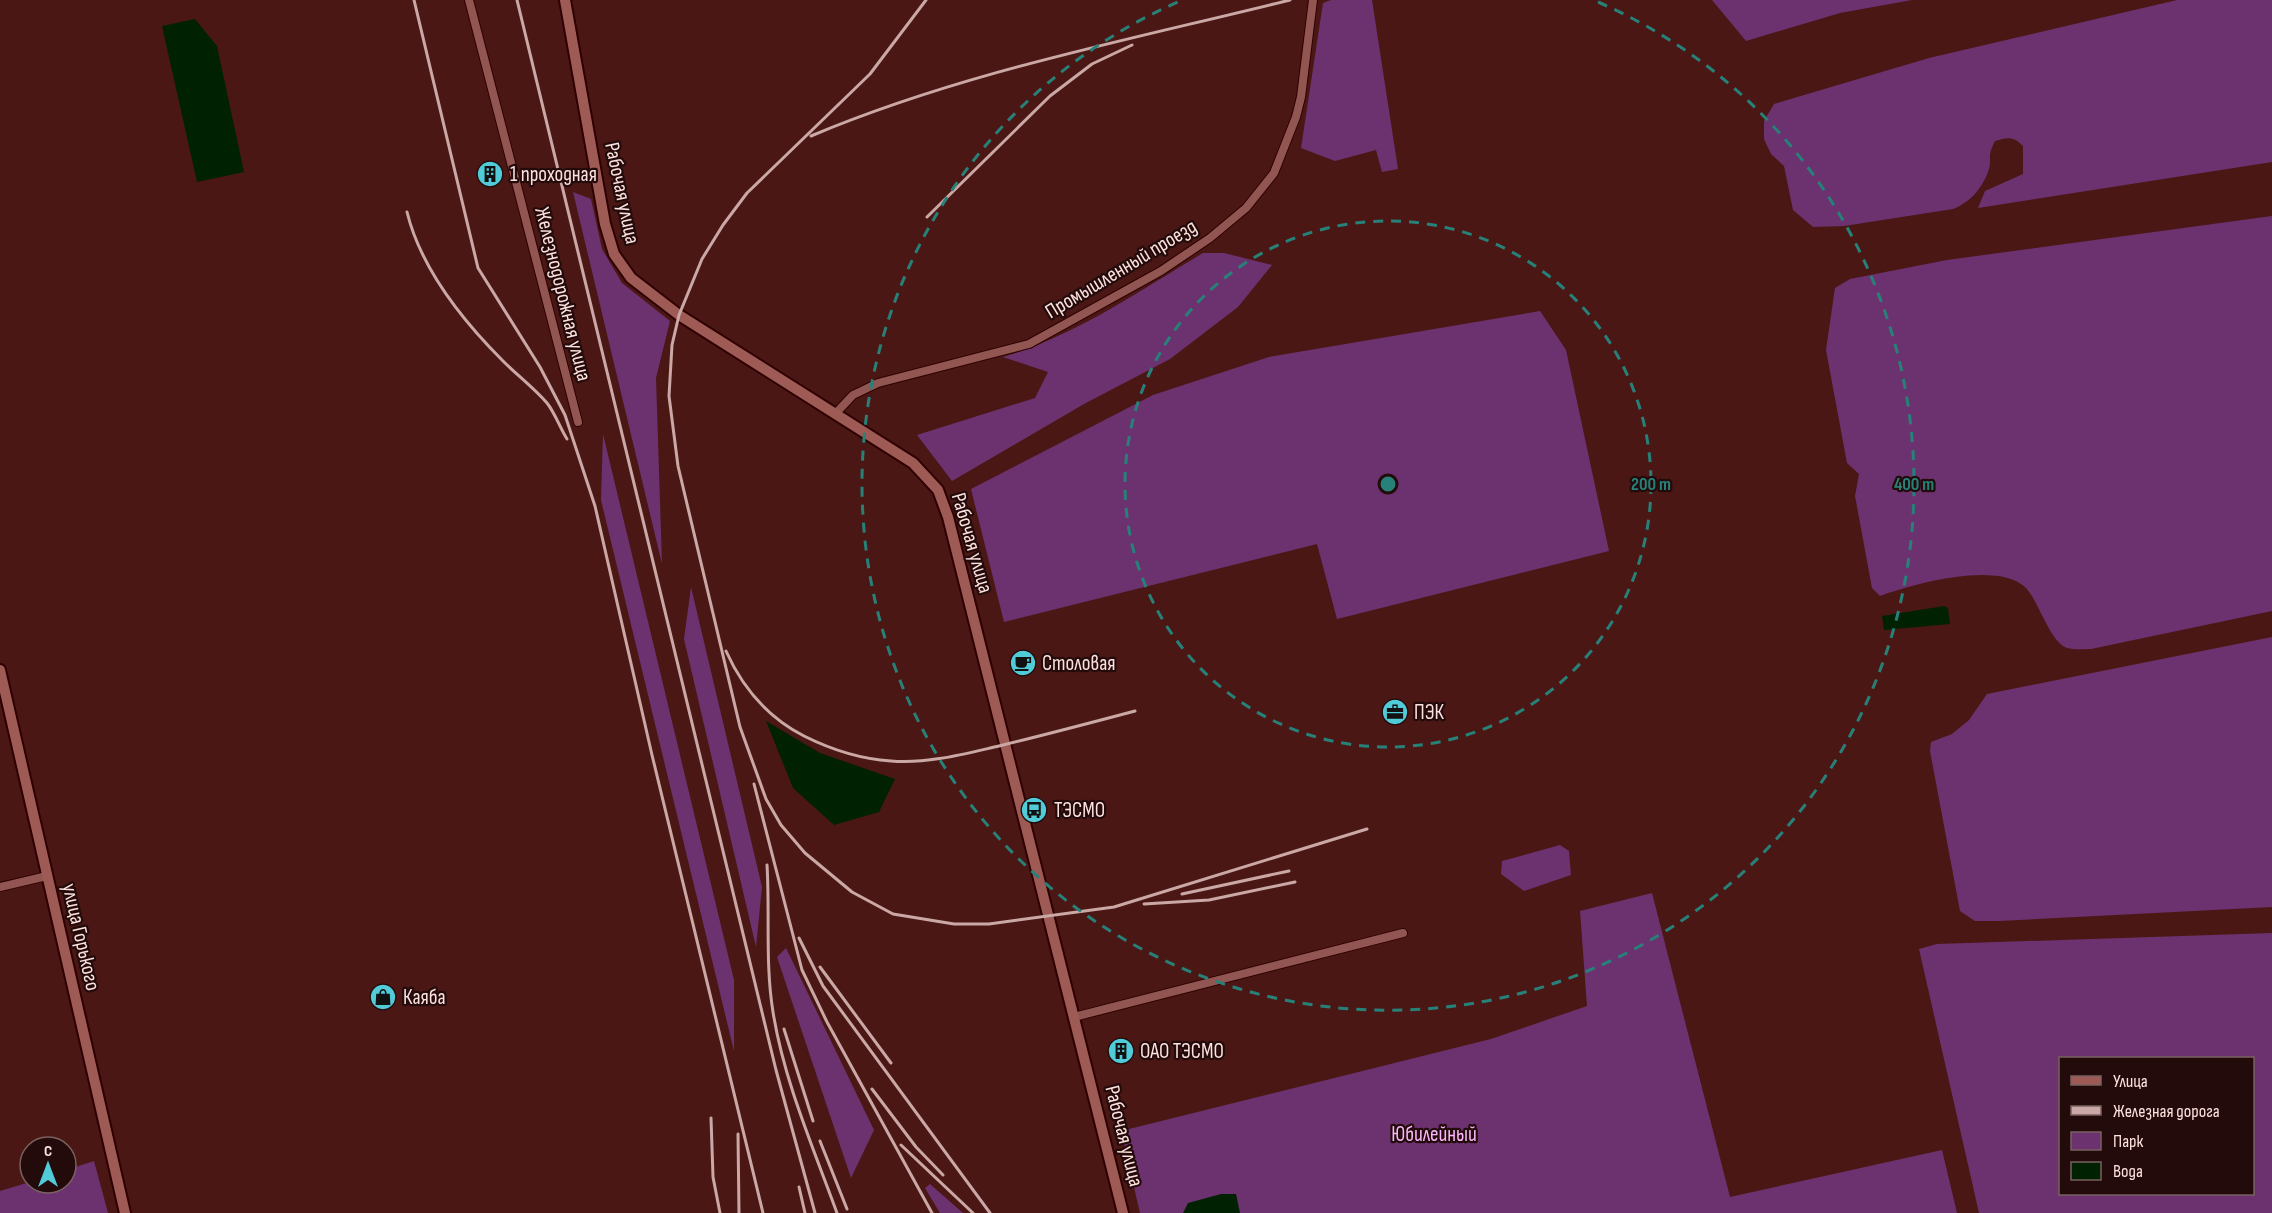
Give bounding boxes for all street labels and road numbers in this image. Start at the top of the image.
street label: Рабочая улица [599,140,645,246]
street label: Железнодорожная улица [529,204,597,384]
street label: Промышленный проезд [1041,214,1201,324]
street label: Рабочая улица [946,490,998,596]
street label: улица Горького [57,881,105,993]
street label: Рабочая улица [1099,1083,1149,1189]

